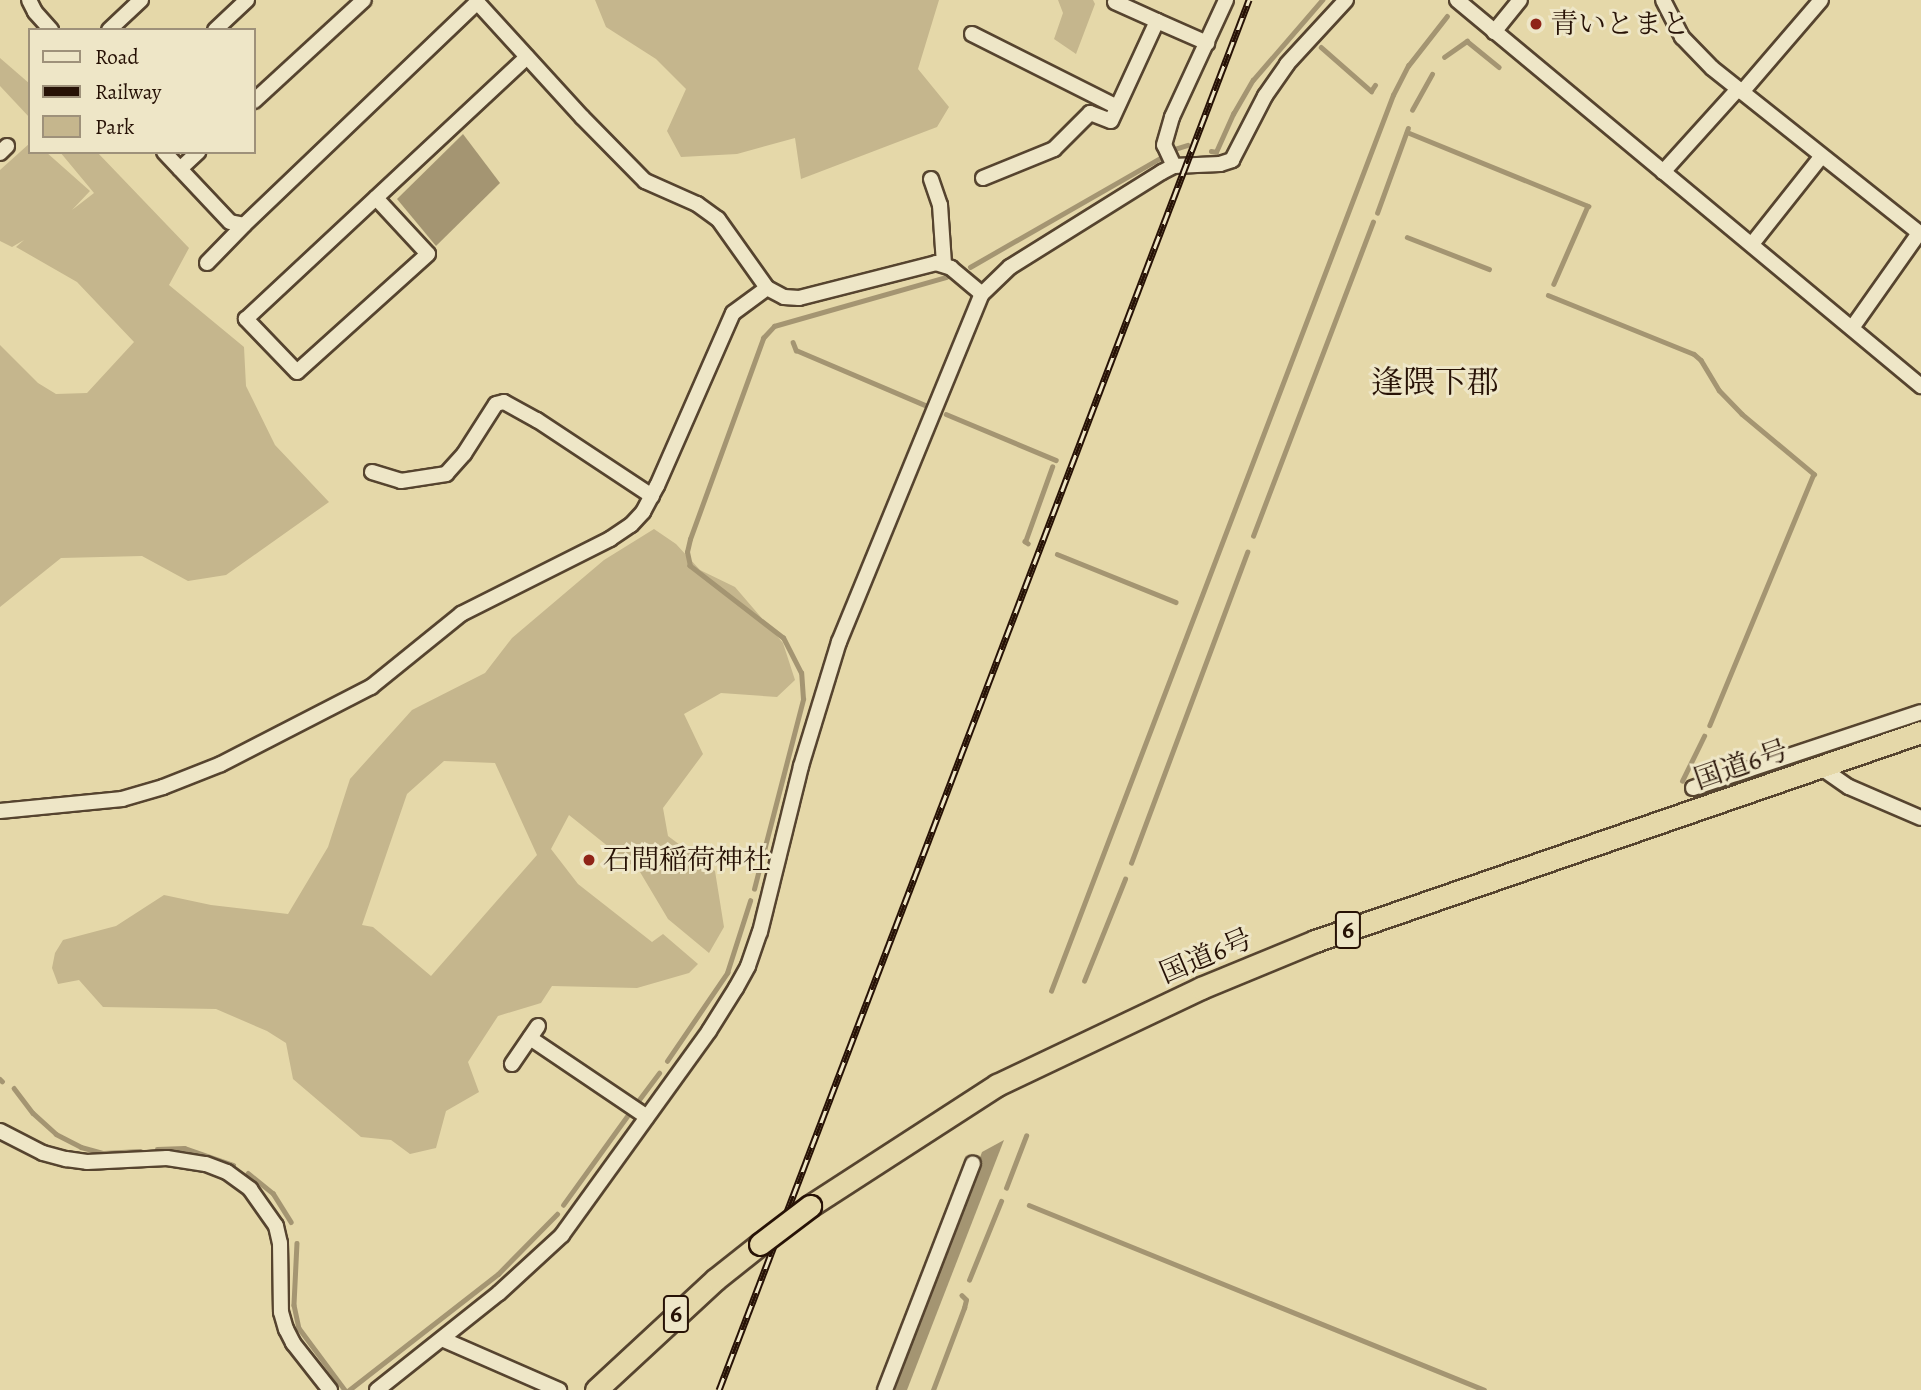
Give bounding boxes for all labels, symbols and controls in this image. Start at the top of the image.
place label: 青いとまと [1550,7,1690,41]
marker: 青いとまと [1528,16,1544,32]
legend [28,28,256,154]
text: Road [95,43,139,71]
text: Railway [95,78,161,106]
text: Park [95,113,134,141]
district label: 逢隈下郡 [1371,363,1499,401]
street label: 国道6号 [1690,733,1792,797]
place label: 石間稲荷神社 [603,843,771,877]
marker: 石間稲荷神社 [581,852,597,868]
road number: 6 [1334,908,1362,953]
street label: 国道6号 [1155,922,1257,990]
road number: 6 [662,1292,690,1336]

